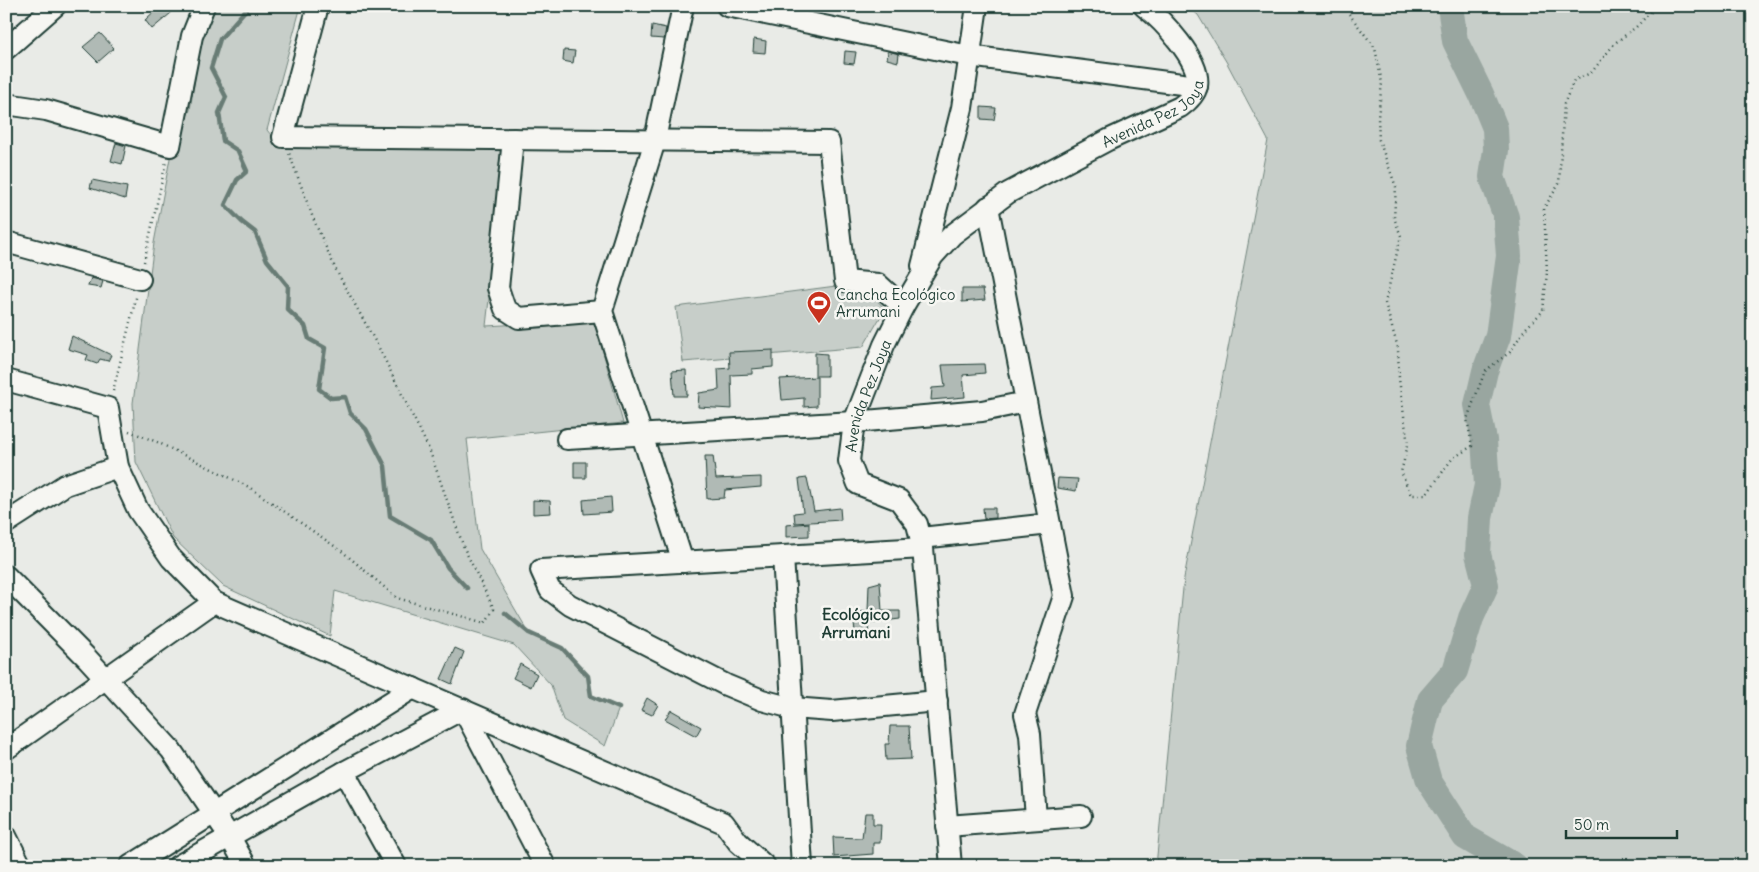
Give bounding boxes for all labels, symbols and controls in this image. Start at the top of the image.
street label: Avenida Pez Joya [1098,79,1207,151]
place label: Cancha Ecológico Arrumani [836,285,955,321]
sports icon: Cancha Ecológico Arrumani [806,290,832,324]
street label: Avenida Pez Joya [841,335,895,453]
district label: Ecológico Arrumani [822,604,890,642]
scale bar [1566,807,1678,839]
text: 50 m [1574,815,1609,834]

